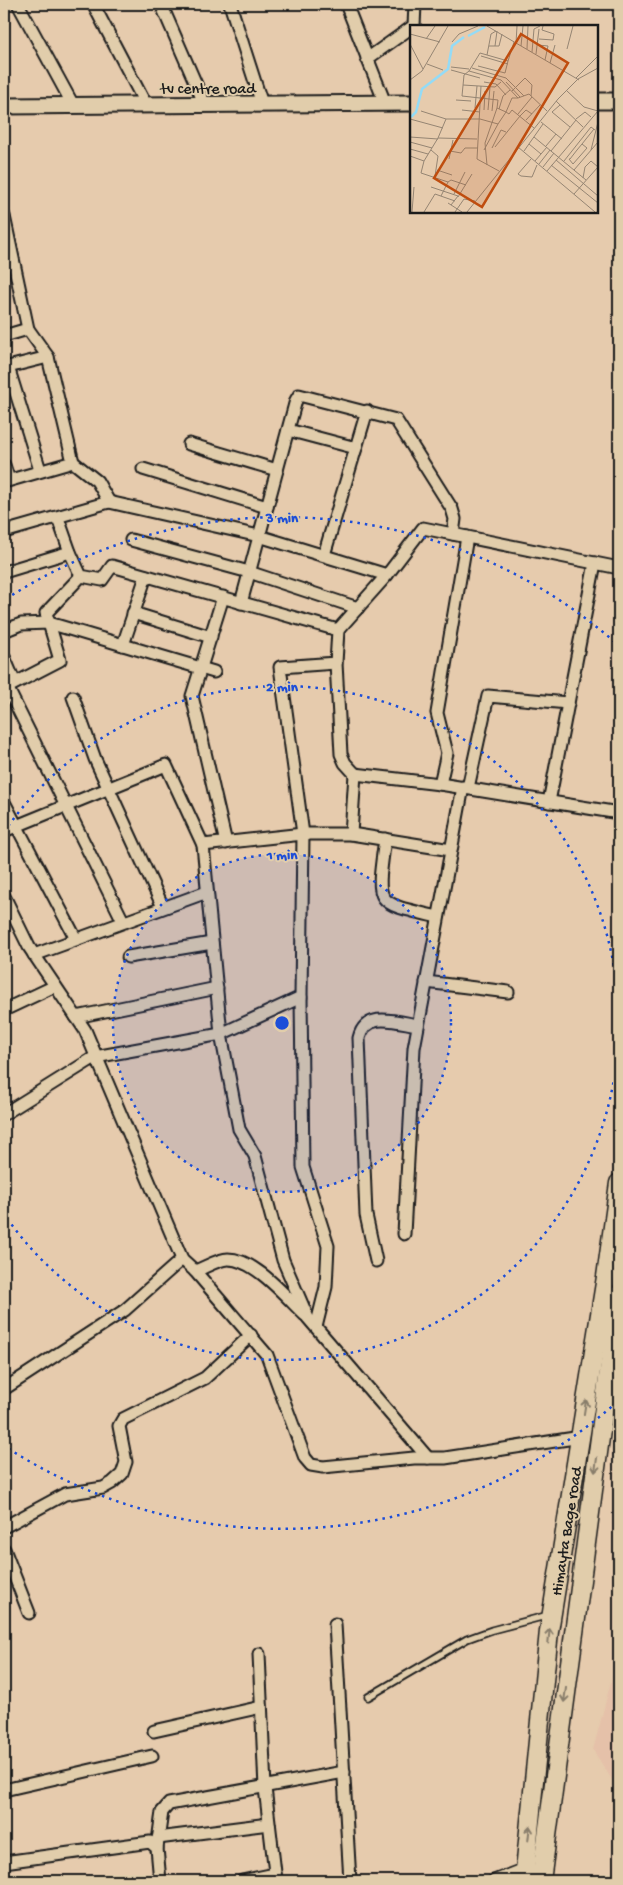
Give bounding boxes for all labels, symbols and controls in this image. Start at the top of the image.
inset map [410,25,598,212]
street label: tv centre road [159,81,257,100]
text: 3 min [265,510,299,528]
text: 2 min [266,679,299,697]
text: 1 min [266,847,298,865]
centre of rings [273,1014,291,1032]
one-way arrow [581,1399,591,1415]
one-way arrow [590,1457,600,1473]
street label: Himayta Bage road [549,1464,588,1597]
one-way arrow [544,1629,554,1645]
one-way arrow [560,1687,570,1703]
one-way arrow [524,1825,534,1841]

